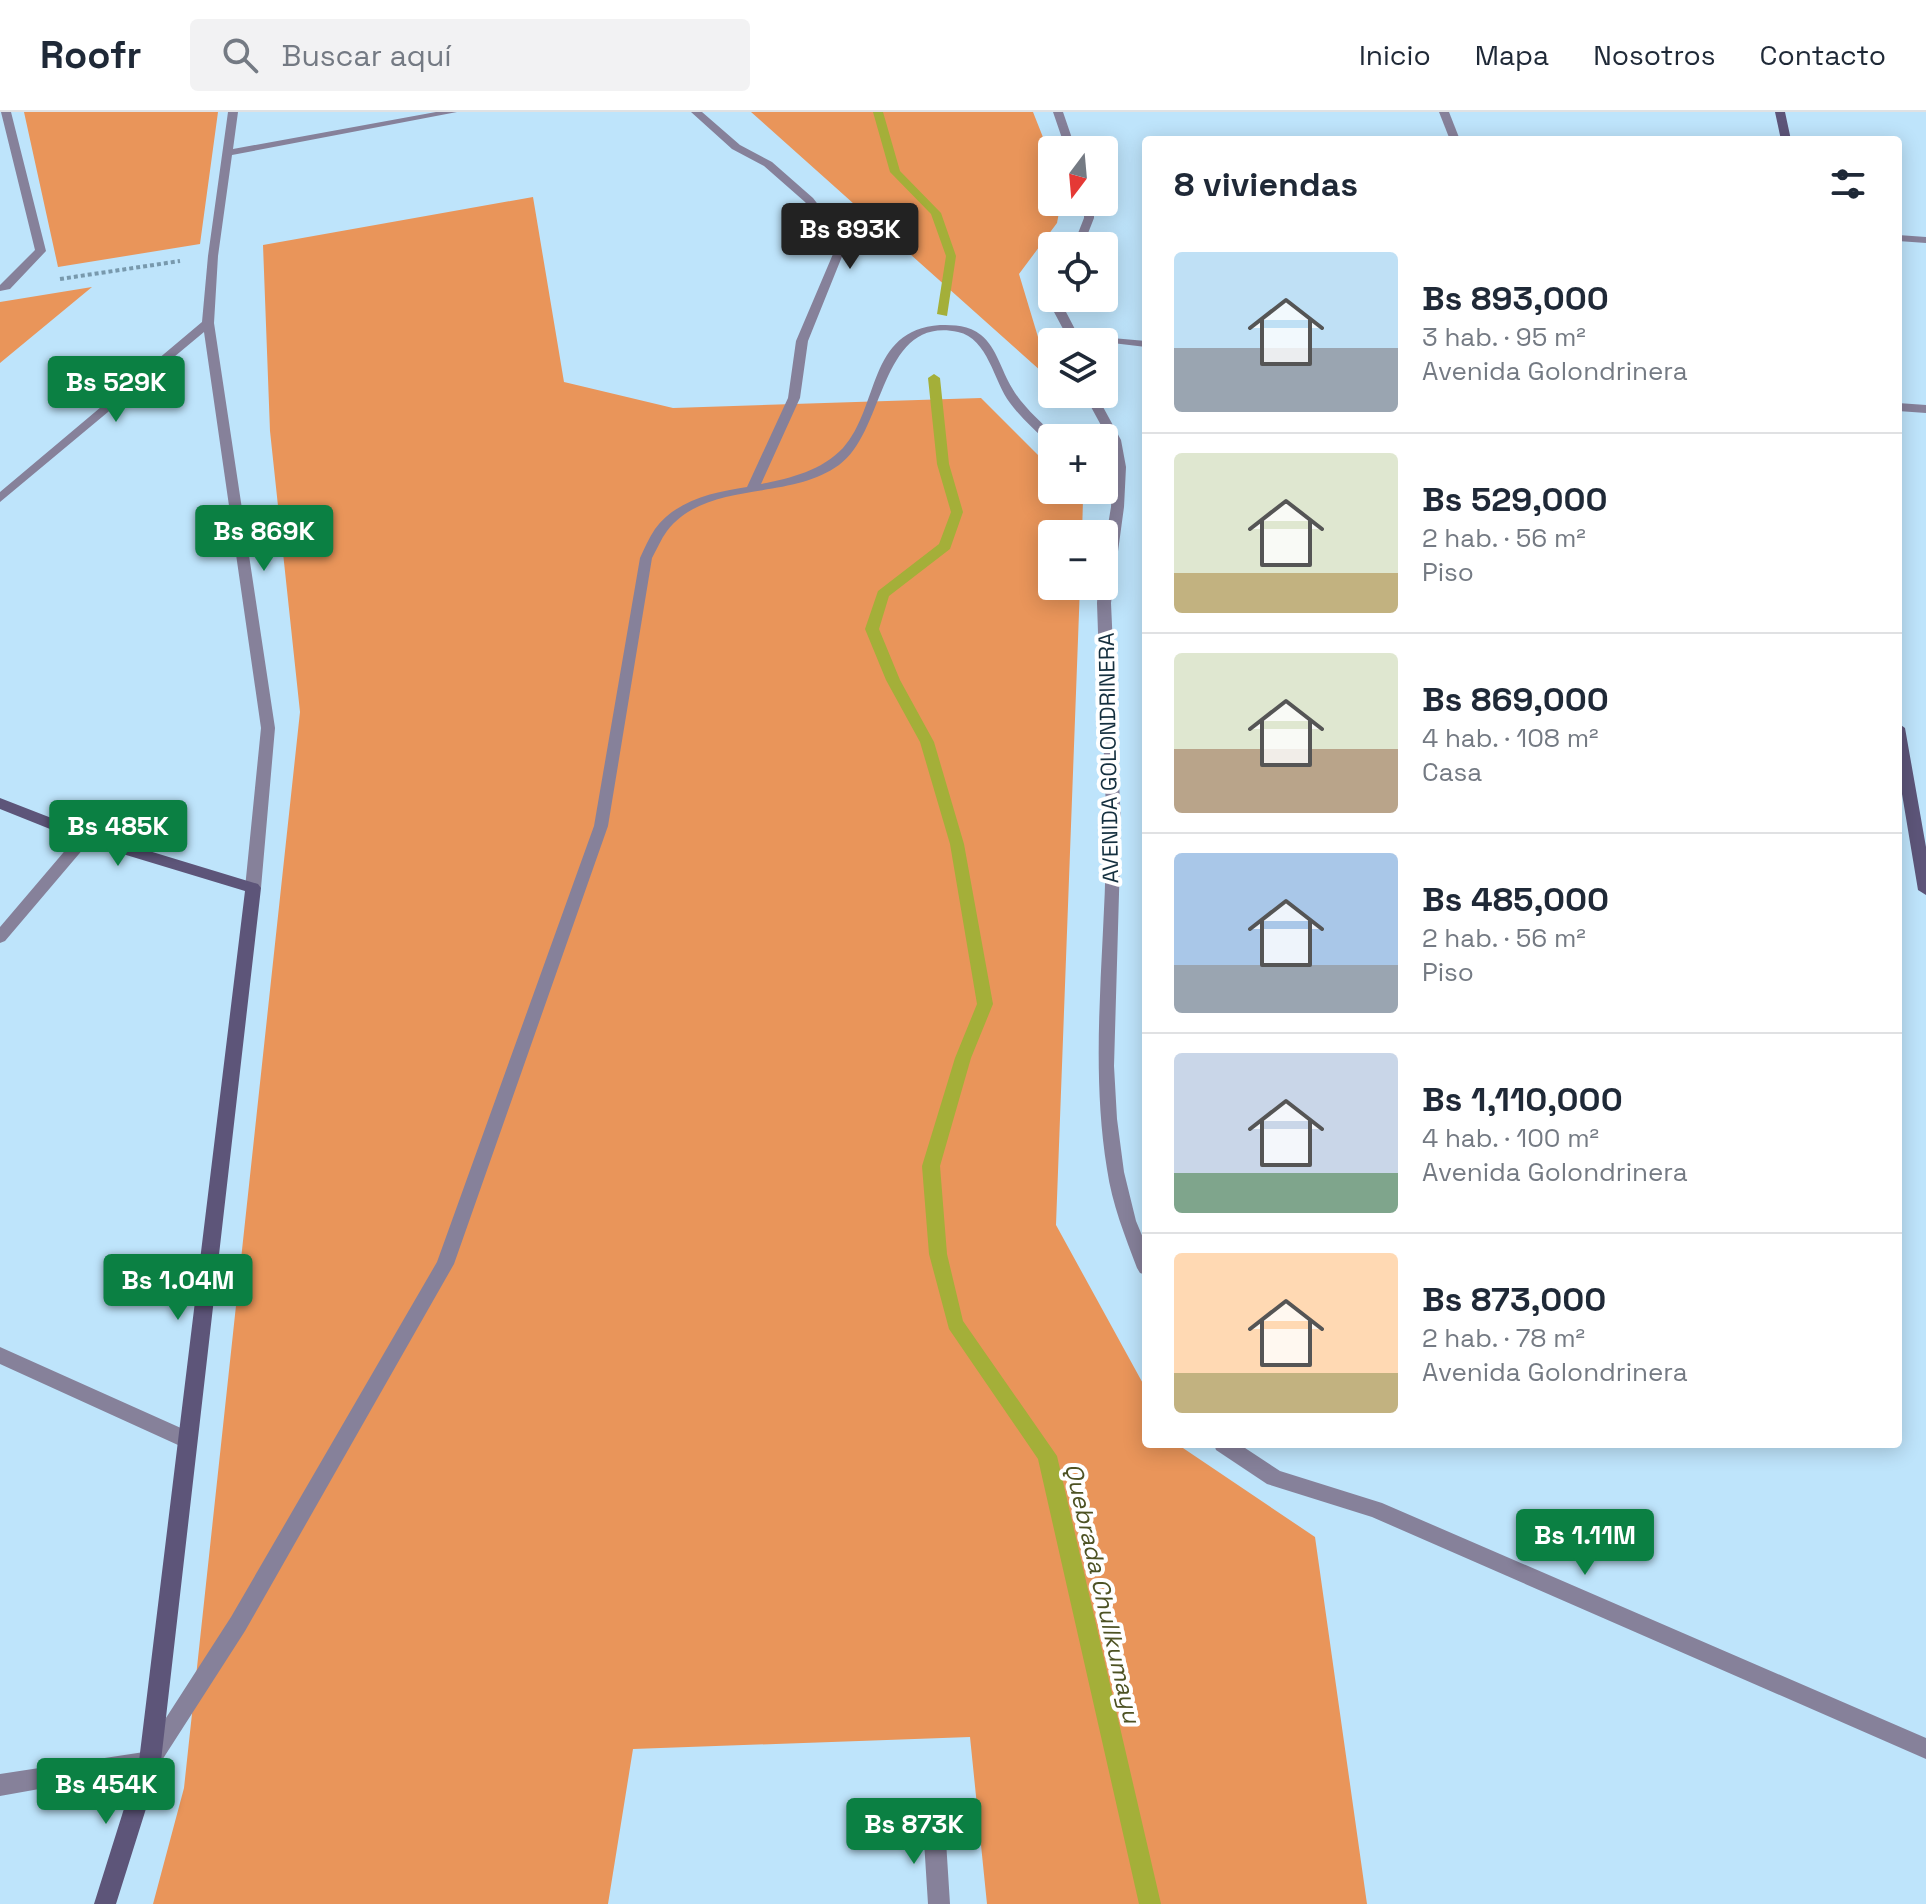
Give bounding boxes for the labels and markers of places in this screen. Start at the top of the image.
pin: Bs 893K [776,203,924,271]
pin: Bs 529K [42,356,190,424]
pin: Bs 869K [190,505,338,573]
pin: Bs 485K [44,800,192,868]
pin: Bs 1.04M [95,1254,261,1322]
pin: Bs 1.11M [1502,1509,1668,1577]
pin: Bs 454K [32,1758,180,1826]
pin: Bs 873K [840,1798,988,1866]

